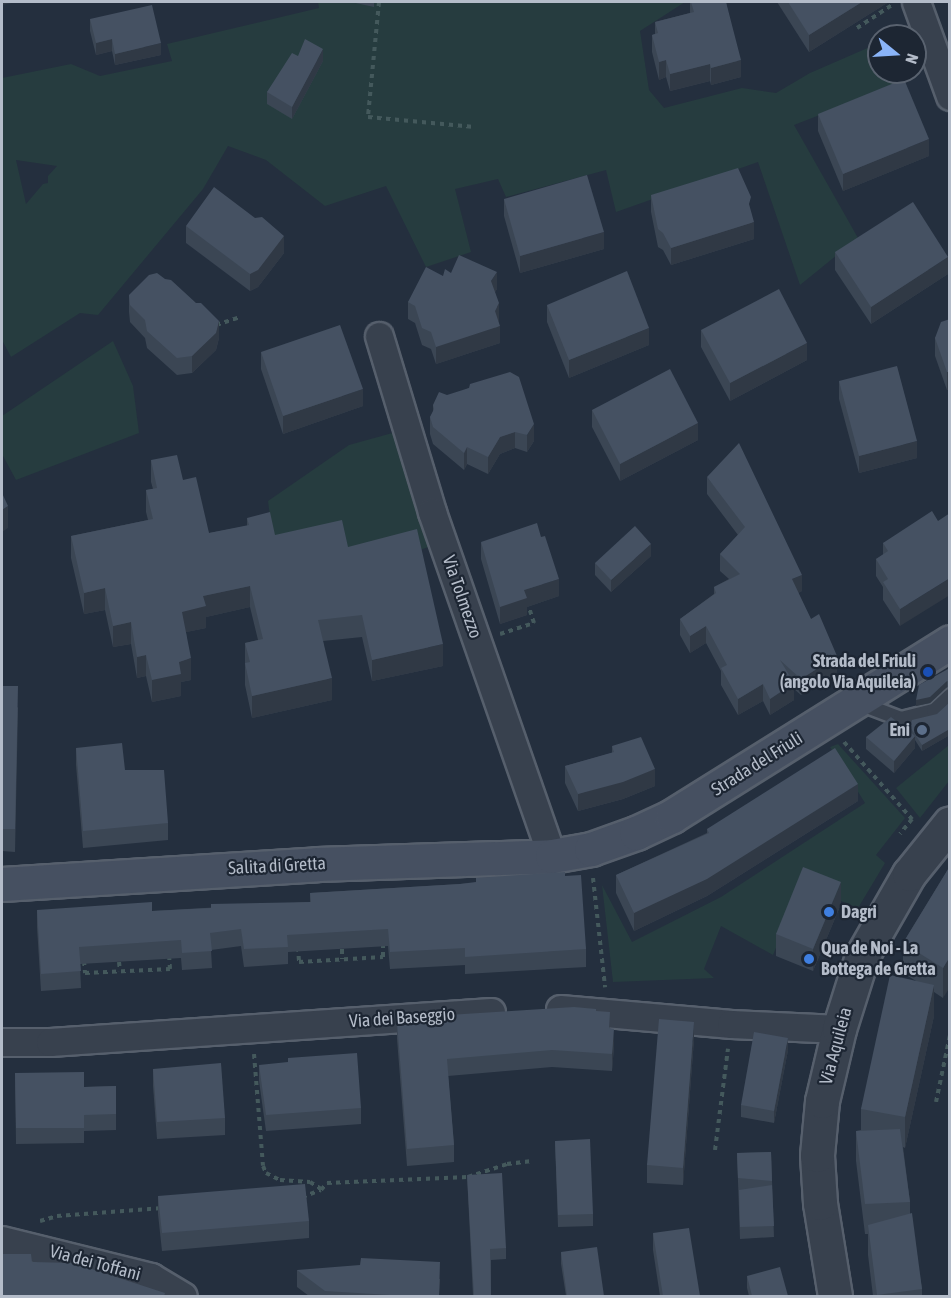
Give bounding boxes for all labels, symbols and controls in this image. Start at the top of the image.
north arrow [867,24,927,84]
text: N [902,52,922,66]
street label: Via Tolmezzo [438,553,486,641]
place label: Strada del Friuli (angolo Via Aquileia) [780,651,916,694]
marker: Strada del Friuli (angolo Via Aquileia) [921,665,935,679]
place label: Eni [889,719,910,741]
marker: Eni [915,723,929,737]
street label: Strada del Friuli [707,727,807,801]
street label: Salita di Gretta [228,853,326,879]
place label: Dagri [841,901,877,923]
marker: Dagri [822,905,836,919]
place label: Qua de Noi - La Bottega de Gretta [821,938,935,980]
marker: Qua de Noi - La Bottega de Gretta [802,952,816,966]
street label: Via dei Baseggio [348,1004,456,1032]
street label: Via Aquileia [815,1005,857,1087]
street label: Via dei Toffani [47,1240,143,1286]

